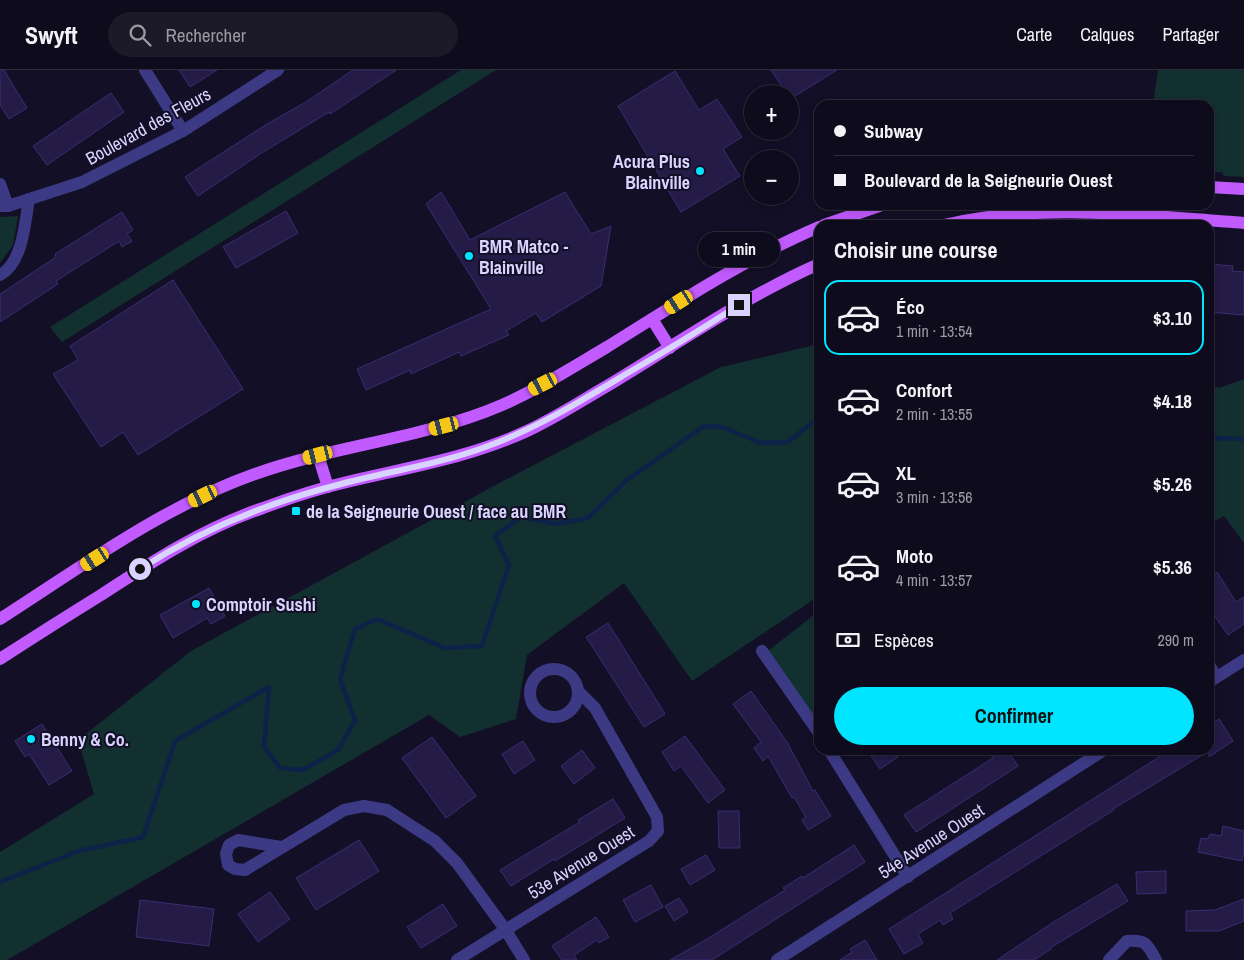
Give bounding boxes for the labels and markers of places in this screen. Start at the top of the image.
place label: Acura Plus Blainville [613,149,690,195]
marker: Acura Plus Blainville [694,165,706,177]
place label: BMR Matco - Blainville [479,234,568,280]
marker: BMR Matco - Blainville [463,250,475,262]
place label: de la Seigneurie Ouest / face au BMR [306,499,566,524]
marker: de la Seigneurie Ouest / face au BMR [290,505,302,517]
place label: Comptoir Sushi [206,592,316,617]
marker: Comptoir Sushi [190,598,202,610]
place label: Benny & Co. [41,727,129,752]
marker: Benny & Co. [25,733,37,745]

